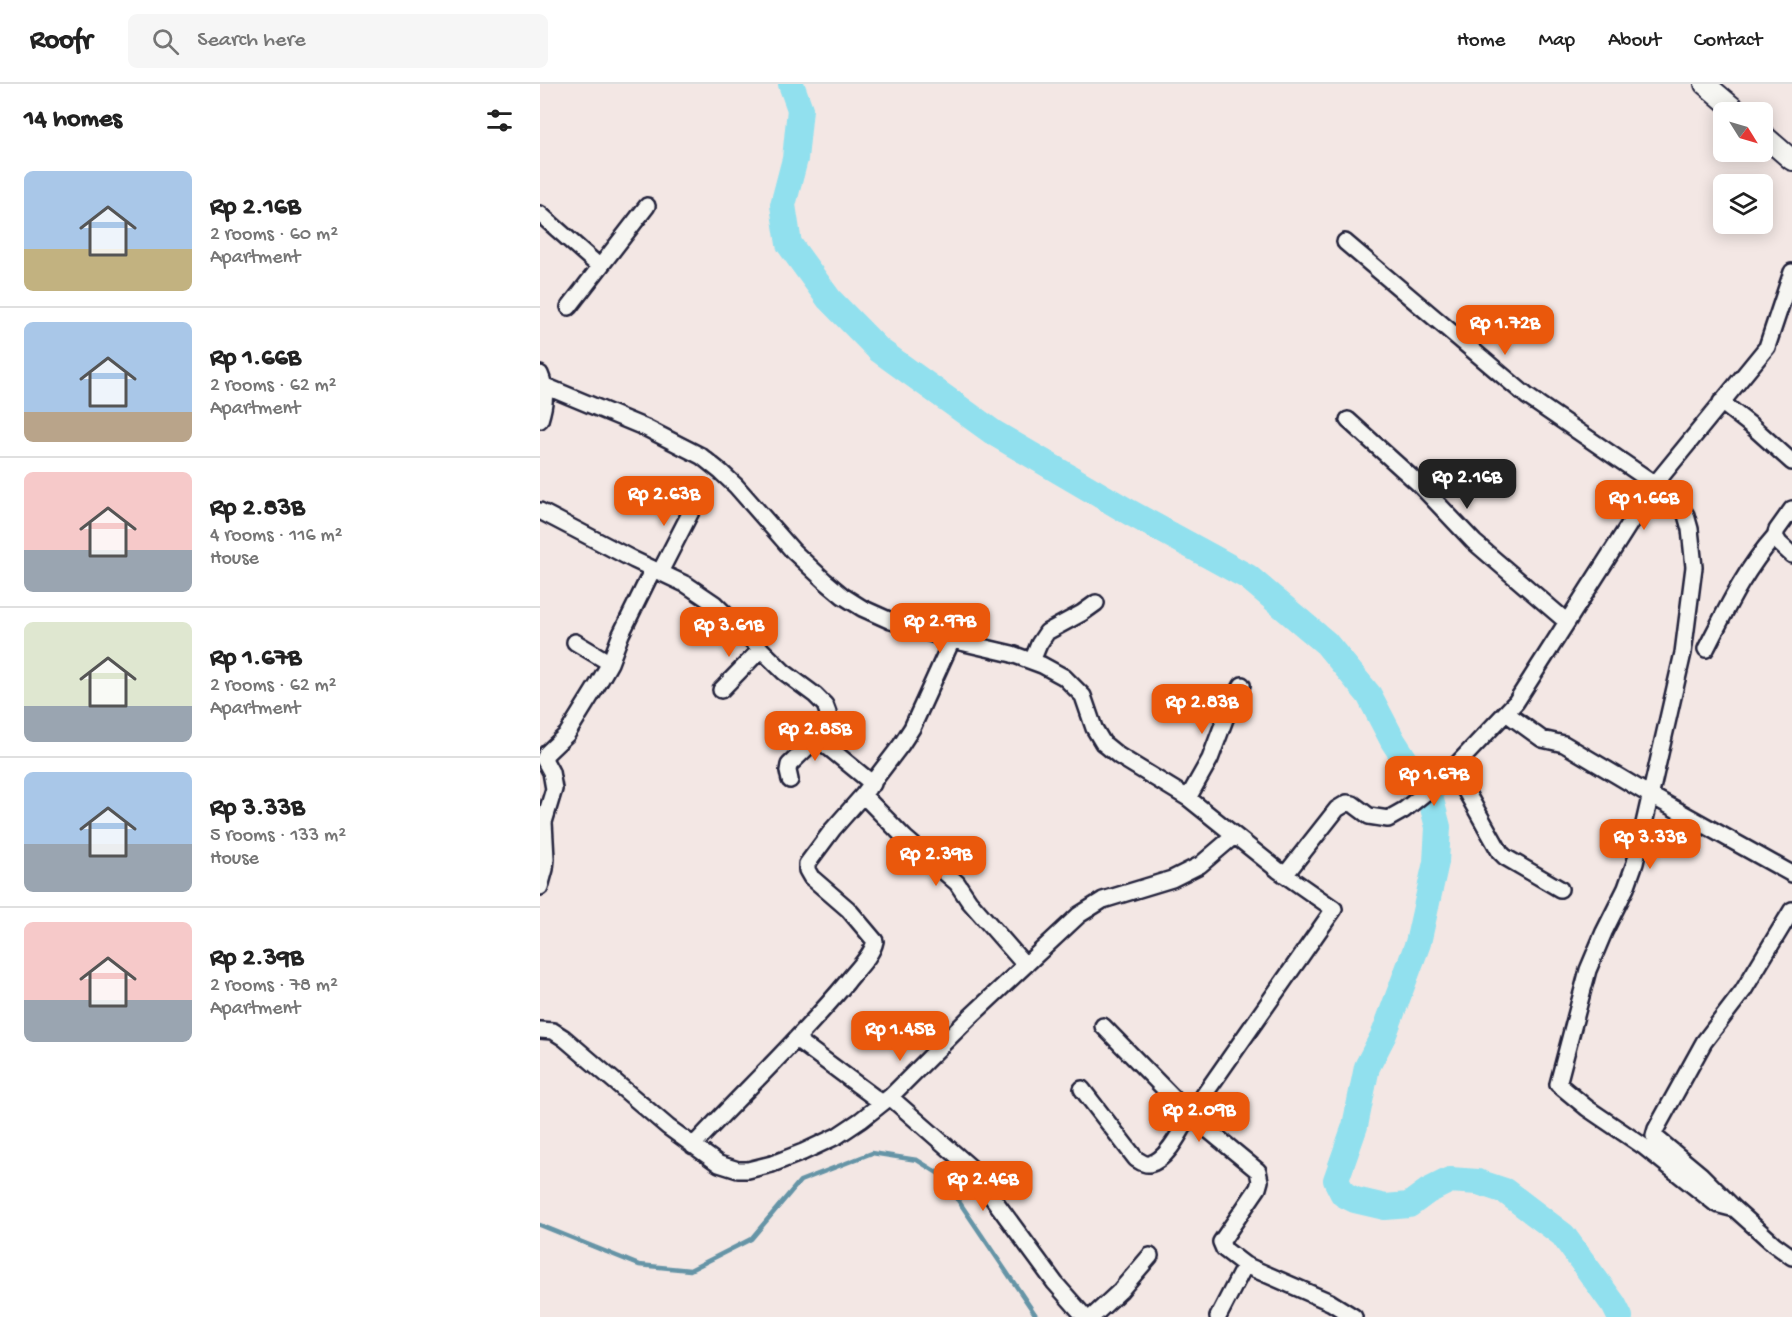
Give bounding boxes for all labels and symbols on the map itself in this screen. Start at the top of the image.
north arrow [1713,102,1773,162]
pin: Rp 1.72B [1443,305,1567,356]
pin: Rp 2.16B [1405,459,1529,510]
pin: Rp 2.63B [602,476,726,527]
pin: Rp 1.66B [1582,480,1706,531]
pin: Rp 2.97B [878,603,1002,654]
pin: Rp 3.61B [667,607,791,658]
pin: Rp 2.83B [1140,684,1264,735]
pin: Rp 2.85B [753,711,877,762]
pin: Rp 1.67B [1372,756,1496,807]
pin: Rp 3.33B [1588,819,1712,870]
pin: Rp 2.39B [874,836,998,887]
pin: Rp 1.45B [838,1011,962,1062]
pin: Rp 2.09B [1137,1092,1261,1143]
pin: Rp 2.46B [921,1161,1045,1212]

